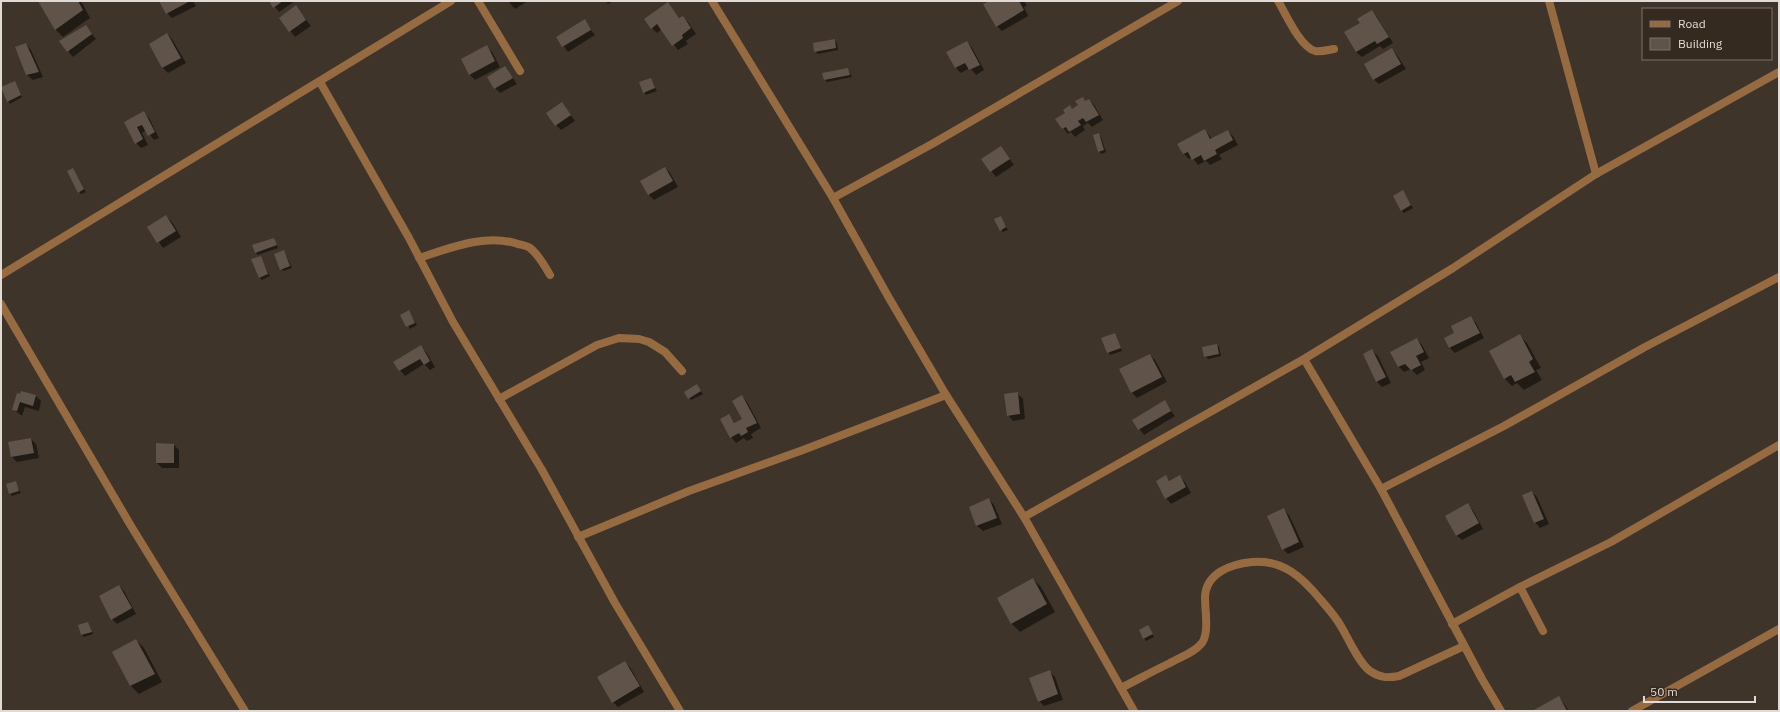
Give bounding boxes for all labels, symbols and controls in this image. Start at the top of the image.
legend [1642,8,1772,60]
text: Road [1678,16,1706,31]
text: Building [1678,36,1723,51]
scale bar [1644,678,1755,704]
text: 50 m [1650,684,1678,699]

